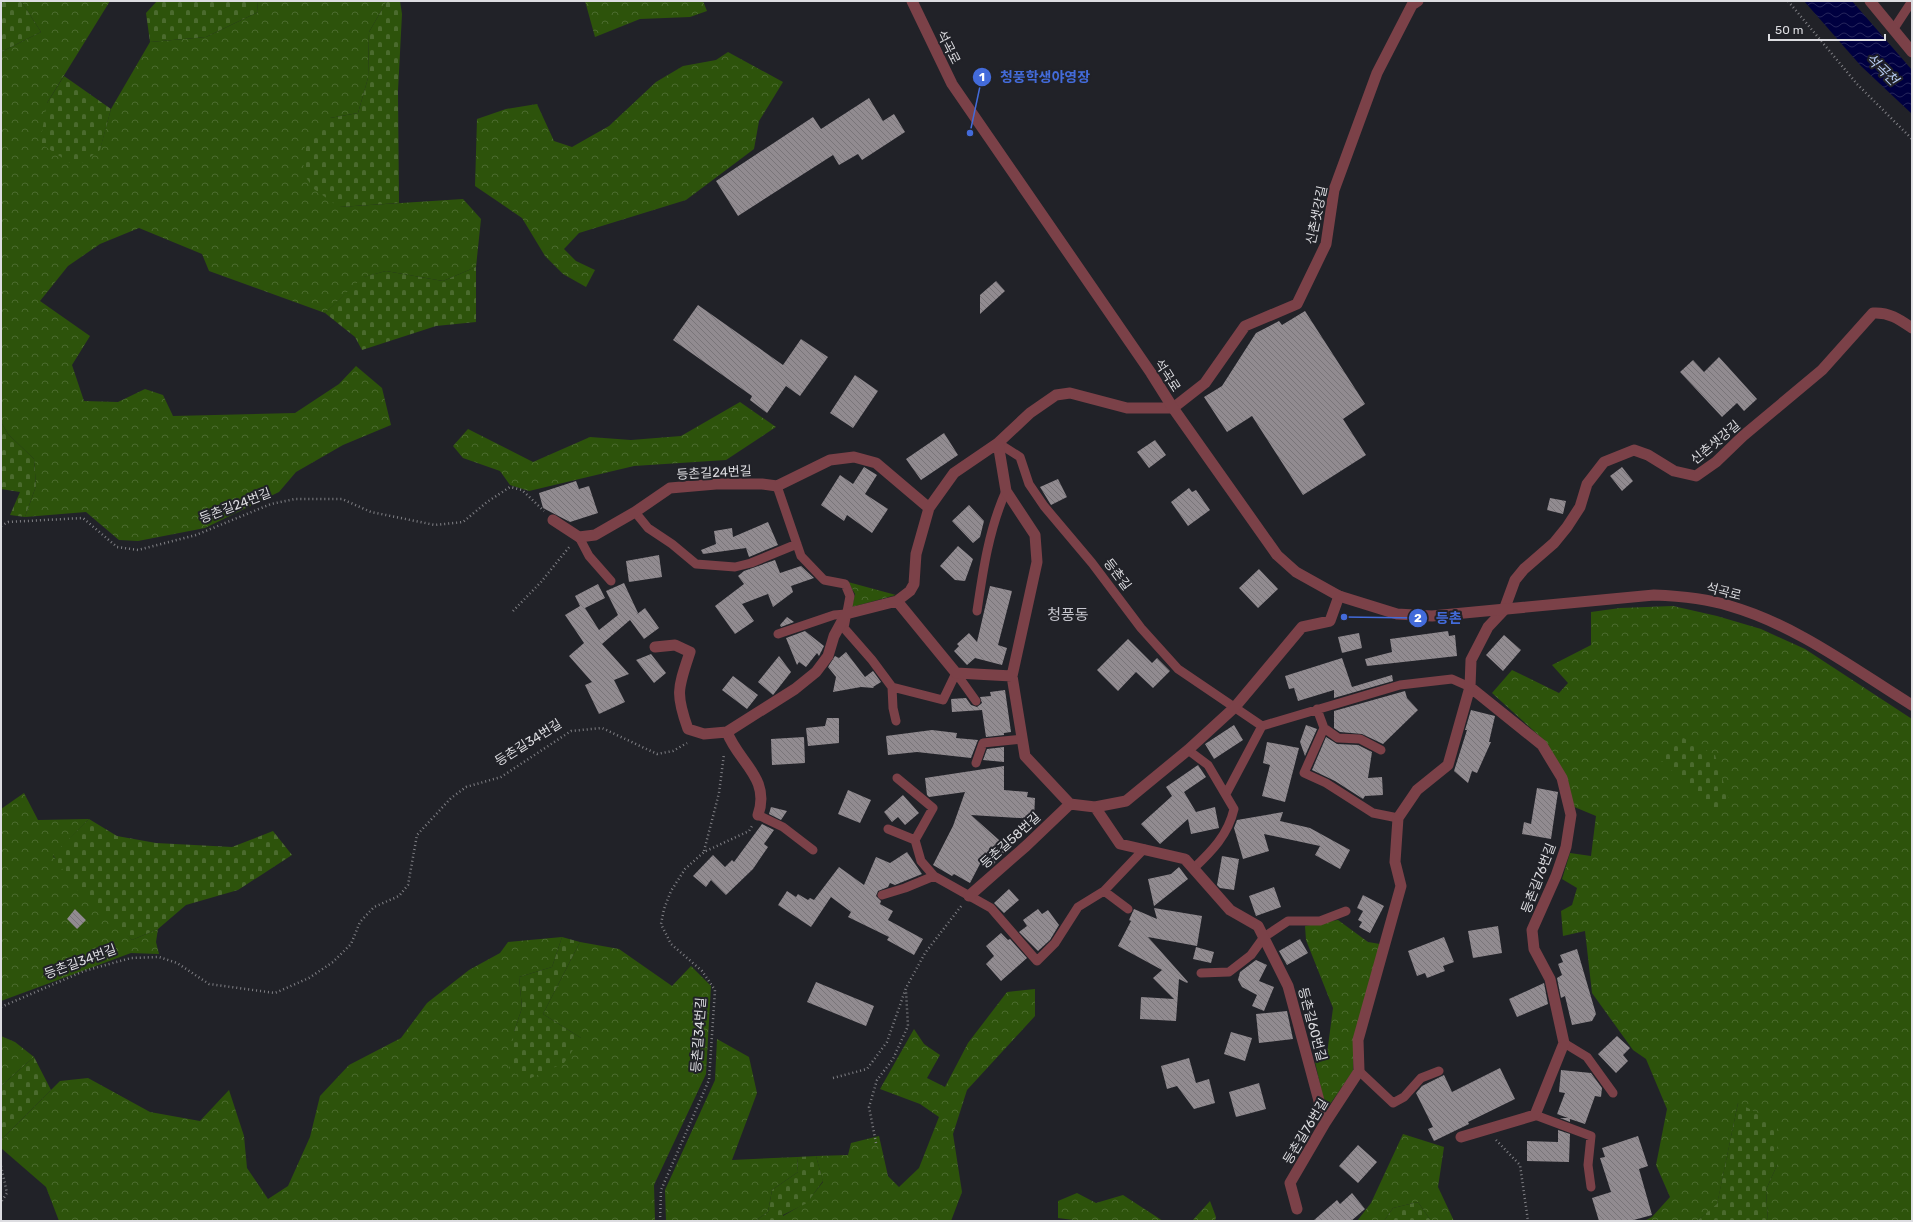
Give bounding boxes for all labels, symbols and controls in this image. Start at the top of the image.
scale bar [1769,16,1885,42]
text: 50 m [1775,23,1803,37]
street label: 석곡로 [934,28,963,67]
water label: 석곡천 [1862,50,1902,90]
callout: 청풍학생야영장 [972,64,1098,90]
text: 청풍학생야영장 [1000,69,1090,86]
text: 1 [979,70,985,84]
street label: 신촌샛강길 [1303,184,1330,246]
street label: 석곡로 [1152,356,1184,394]
street label: 신촌샛강길 [1688,417,1743,467]
street label: 등촌길24번길 [676,463,752,482]
street label: 등촌길24번길 [197,485,273,526]
street label: 등촌길 [1101,555,1134,593]
street label: 석곡로 [1705,580,1743,603]
callout: 등촌 [1408,605,1470,631]
district label: 청풍동 [1047,606,1089,624]
text: 등촌 [1436,610,1462,627]
text: 2 [1414,611,1422,625]
street label: 등촌길34번길 [492,716,564,769]
street label: 등촌길58번길 [977,809,1044,871]
street label: 등촌길76번길 [1518,841,1559,915]
street label: 등촌길34번길 [42,941,118,981]
street label: 등촌길60번길 [1295,986,1330,1063]
street label: 등촌길34번길 [688,997,709,1073]
street label: 등촌길76번길 [1280,1096,1331,1167]

